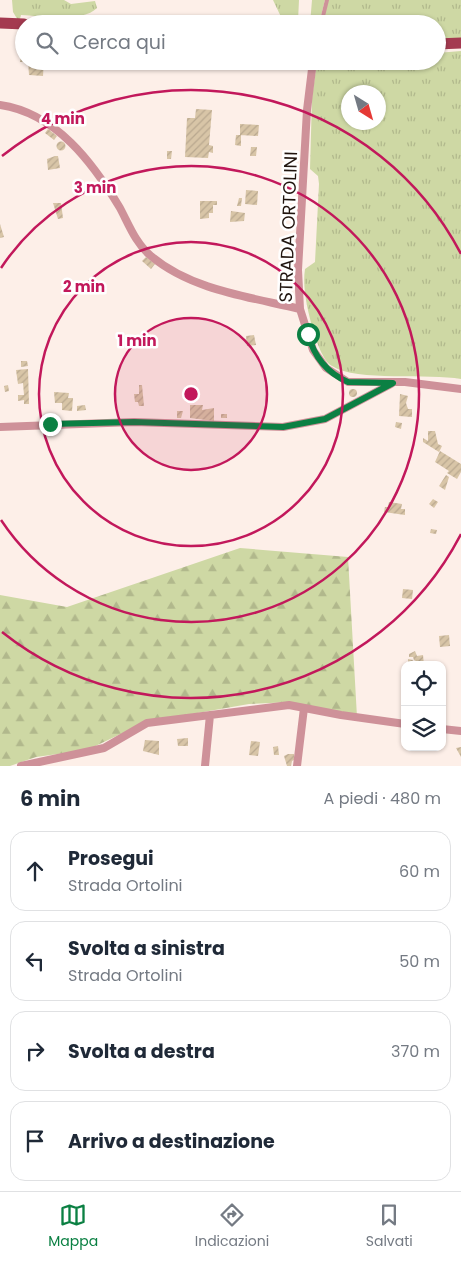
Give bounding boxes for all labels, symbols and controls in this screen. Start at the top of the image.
search box [15,15,446,70]
icon: search [33,29,61,57]
text: Cerca qui [73,29,166,56]
north arrow [341,85,386,130]
text: 4 min [41,108,85,129]
street label: STRADA ORTOLINI [273,151,303,303]
text: 3 min [74,177,116,198]
text: 2 min [63,276,105,297]
route start [297,323,320,346]
text: 1 min [117,330,157,351]
centre of rings [182,385,200,403]
route end [39,413,62,436]
map controls [401,661,446,751]
button: locate [401,661,446,706]
button: layers [401,706,446,751]
text: 6 min [20,784,80,813]
text: A piedi · 480 m [324,787,441,810]
text: Prosegui [68,845,154,872]
icon: ahead [21,857,49,885]
text: 60 m [399,860,440,883]
text: Strada Ortolini [68,874,183,897]
text: Svolta a sinistra [68,935,225,962]
icon: left [21,947,49,975]
text: 50 m [399,950,440,973]
text: Strada Ortolini [68,964,183,987]
icon: right [21,1037,49,1065]
text: Svolta a destra [68,1038,215,1065]
text: 370 m [391,1040,440,1063]
icon: arrive [21,1127,49,1155]
text: Arrivo a destinazione [68,1128,275,1155]
tab: Mappa [48,1201,98,1252]
tab: Indicazioni [195,1201,269,1252]
tab: Salvati [366,1201,413,1252]

